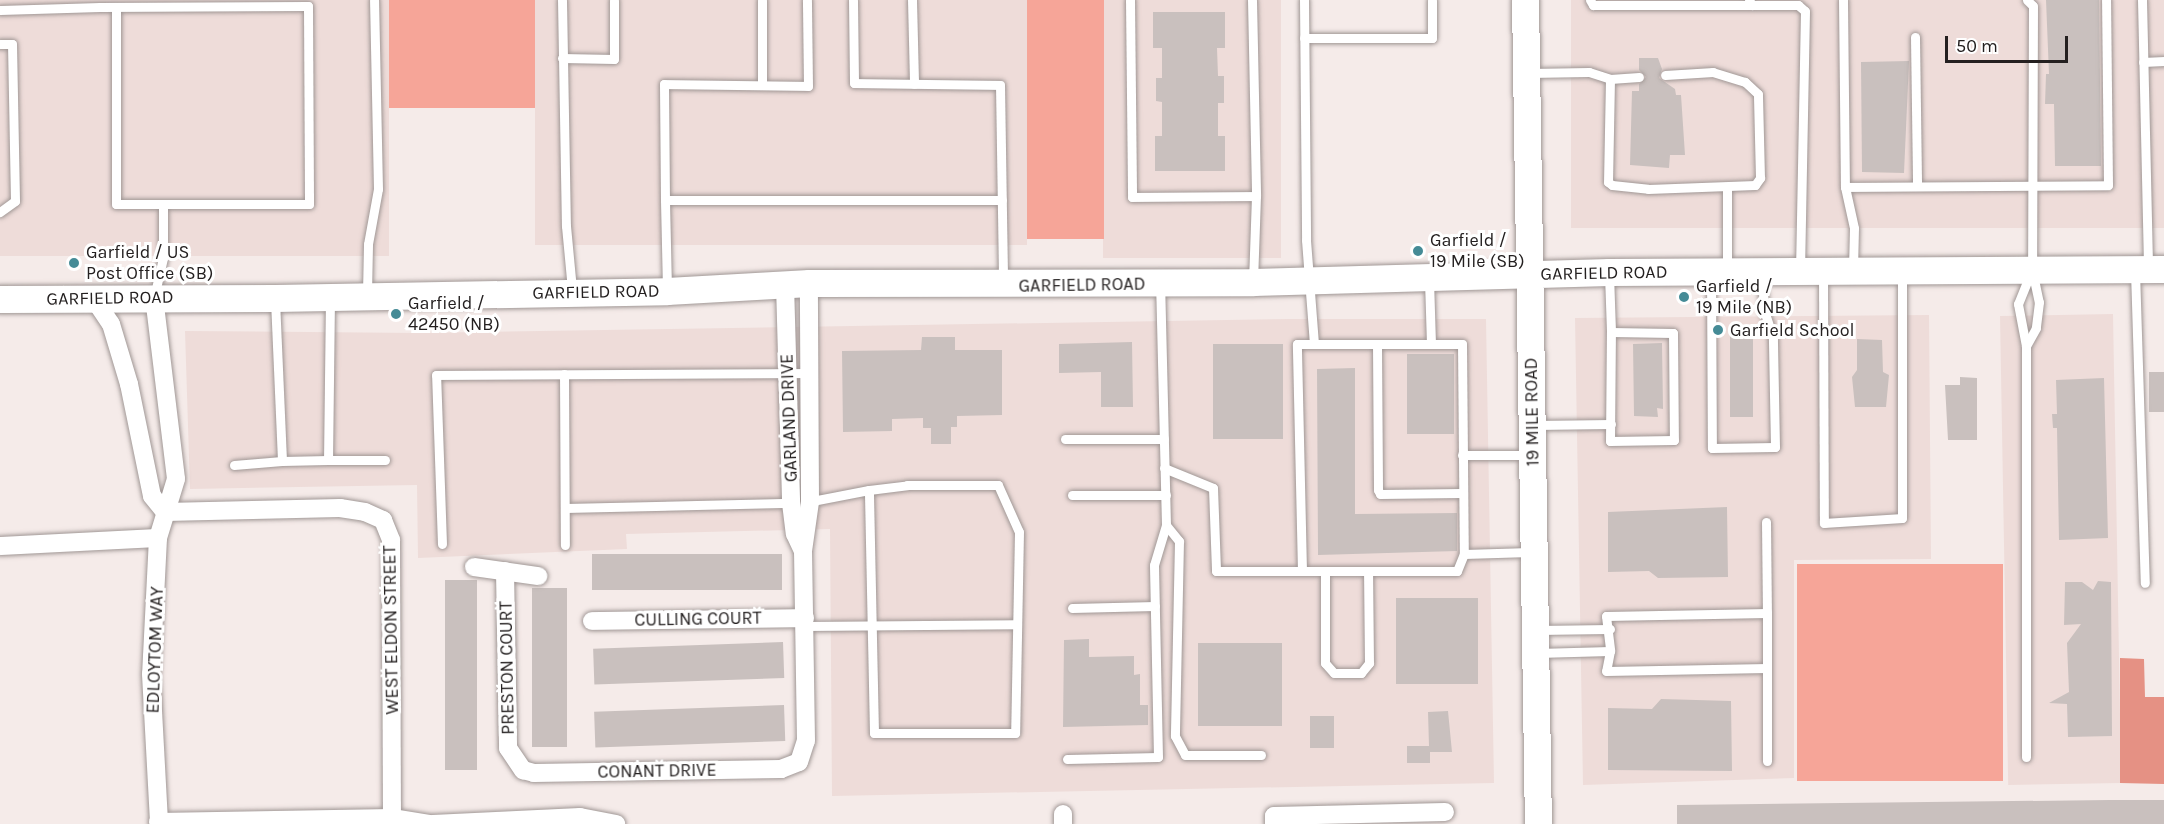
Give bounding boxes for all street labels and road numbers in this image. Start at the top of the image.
street label: GARFIELD ROAD [1540,261,1668,285]
street label: GARFIELD ROAD [1018,273,1146,297]
street label: GARFIELD ROAD [532,280,660,304]
street label: GARFIELD ROAD [46,286,174,310]
street label: GARLAND DRIVE [776,353,802,483]
street label: 19 MILE ROAD [1520,358,1544,466]
street label: WEST ELDON STREET [379,545,403,715]
street label: EDLOYTOM WAY [142,586,168,714]
street label: PRESTON COURT [495,601,519,735]
street label: CULLING COURT [634,607,762,631]
street label: CONANT DRIVE [597,759,717,783]

